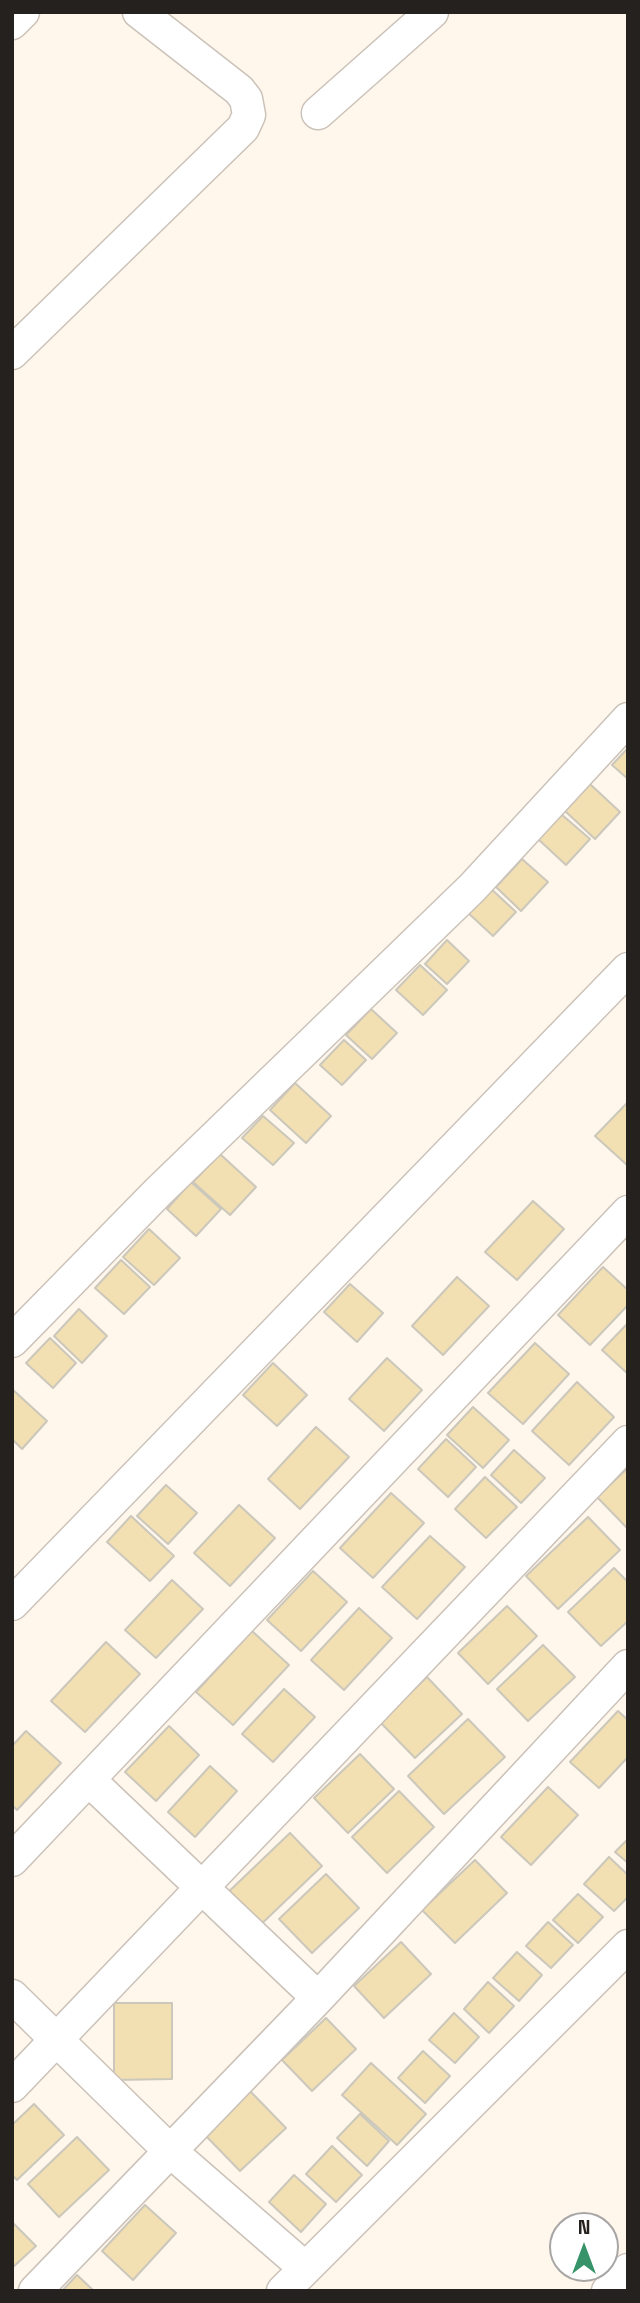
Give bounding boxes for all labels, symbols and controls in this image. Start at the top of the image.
north arrow [549,2212,619,2282]
text: N [578,2215,590,2240]

